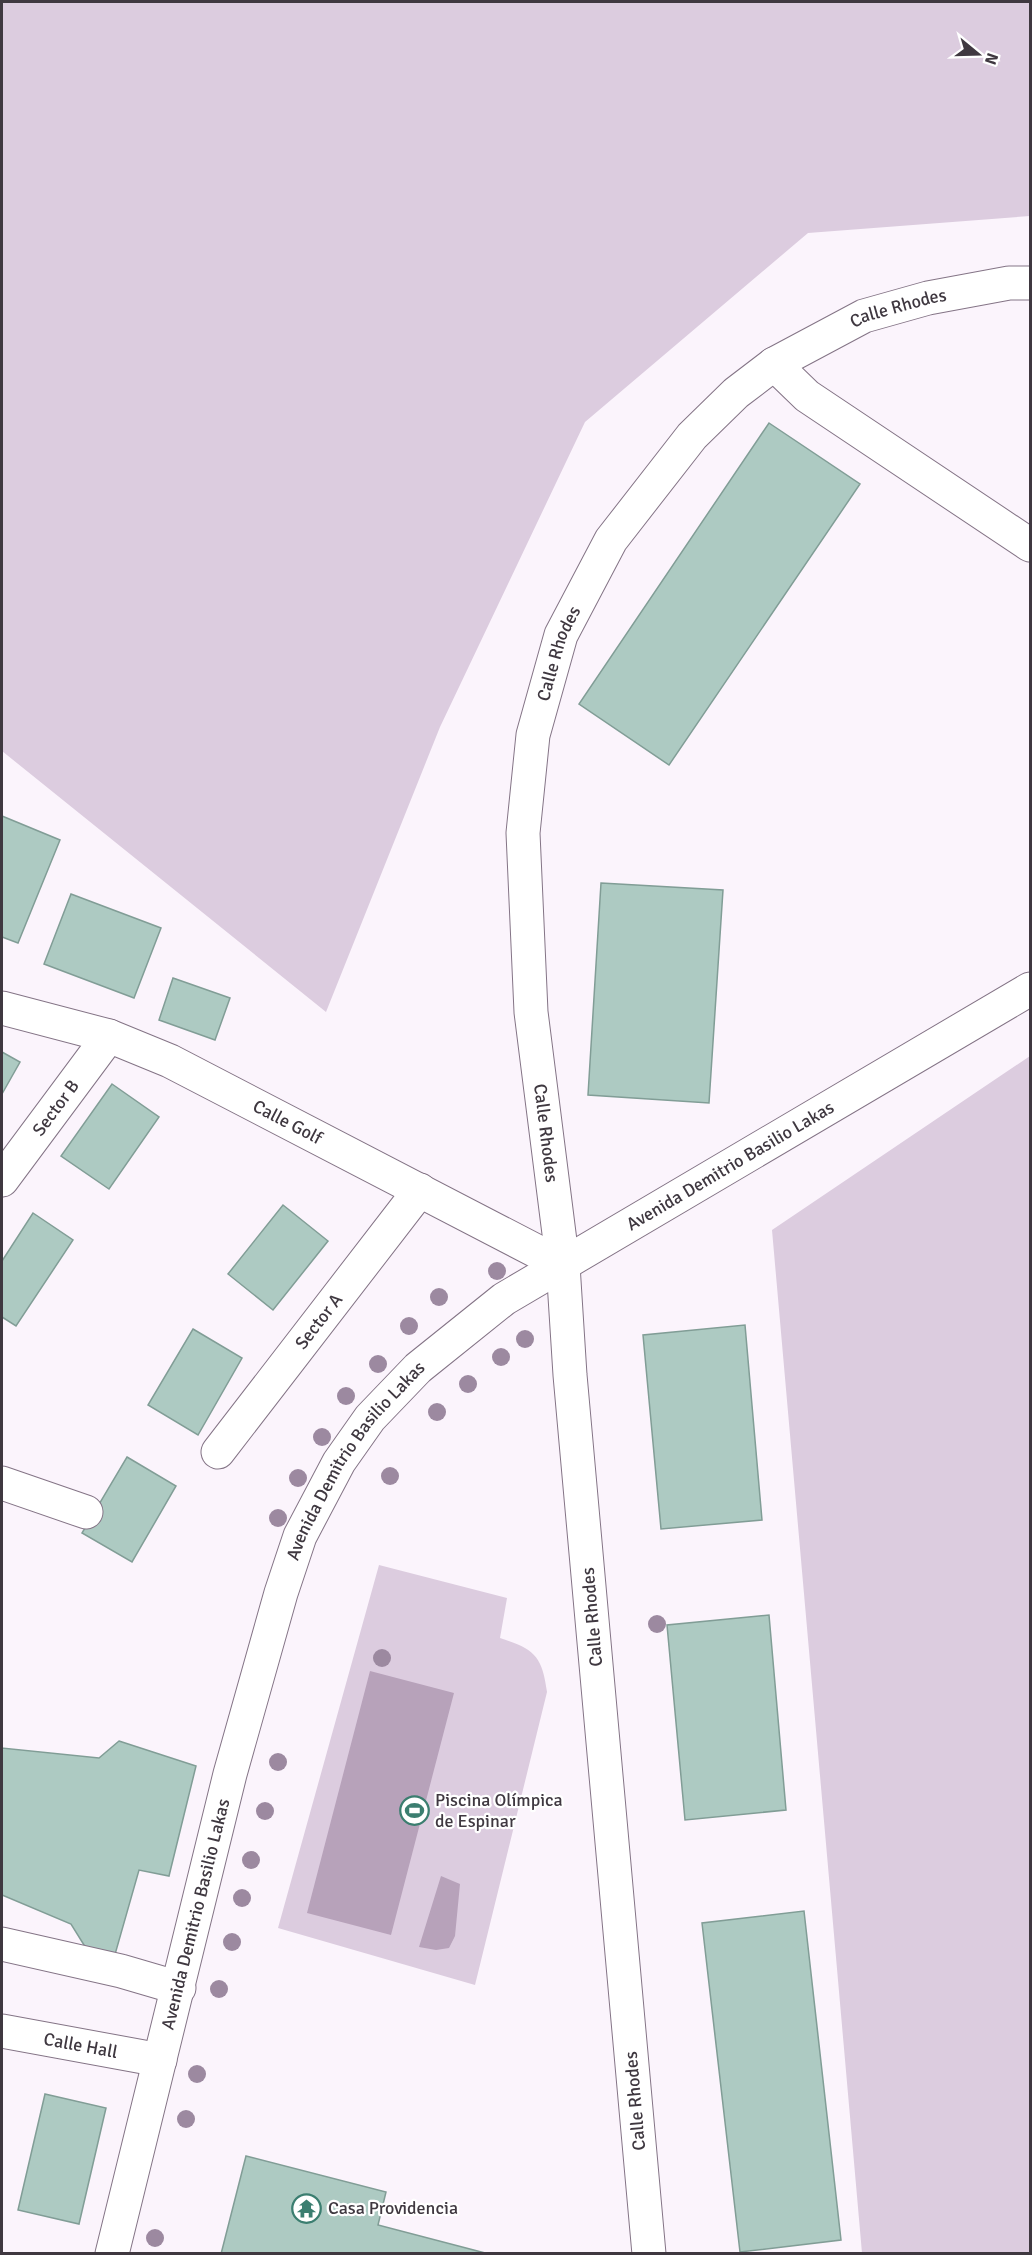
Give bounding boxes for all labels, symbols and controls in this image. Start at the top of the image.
north arrow [948,24,1008,84]
text: N [980,50,1003,67]
street label: Calle Rhodes [846,284,948,333]
street label: Calle Rhodes [532,602,585,704]
street label: Sector B [28,1075,84,1140]
street label: Calle Rhodes [529,1082,563,1184]
street label: Calle Golf [249,1095,327,1150]
street label: Avenida Demitrio Basilio Lakas [622,1096,838,1235]
street label: Sector A [290,1289,347,1354]
street label: Avenida Demitrio Basilio Lakas [282,1356,429,1563]
street label: Calle Rhodes [577,1566,607,1667]
place label: Piscina Olímpica de Espinar [435,1789,563,1832]
sports icon: Piscina Olímpica de Espinar [398,1794,430,1826]
street label: Avenida Demitrio Basilio Lakas [157,1796,235,2032]
street label: Calle Hall [42,2028,119,2063]
street label: Calle Rhodes [620,2050,650,2151]
temple icon: Casa Providencia [291,2192,323,2224]
place label: Casa Providencia [328,2197,458,2219]

